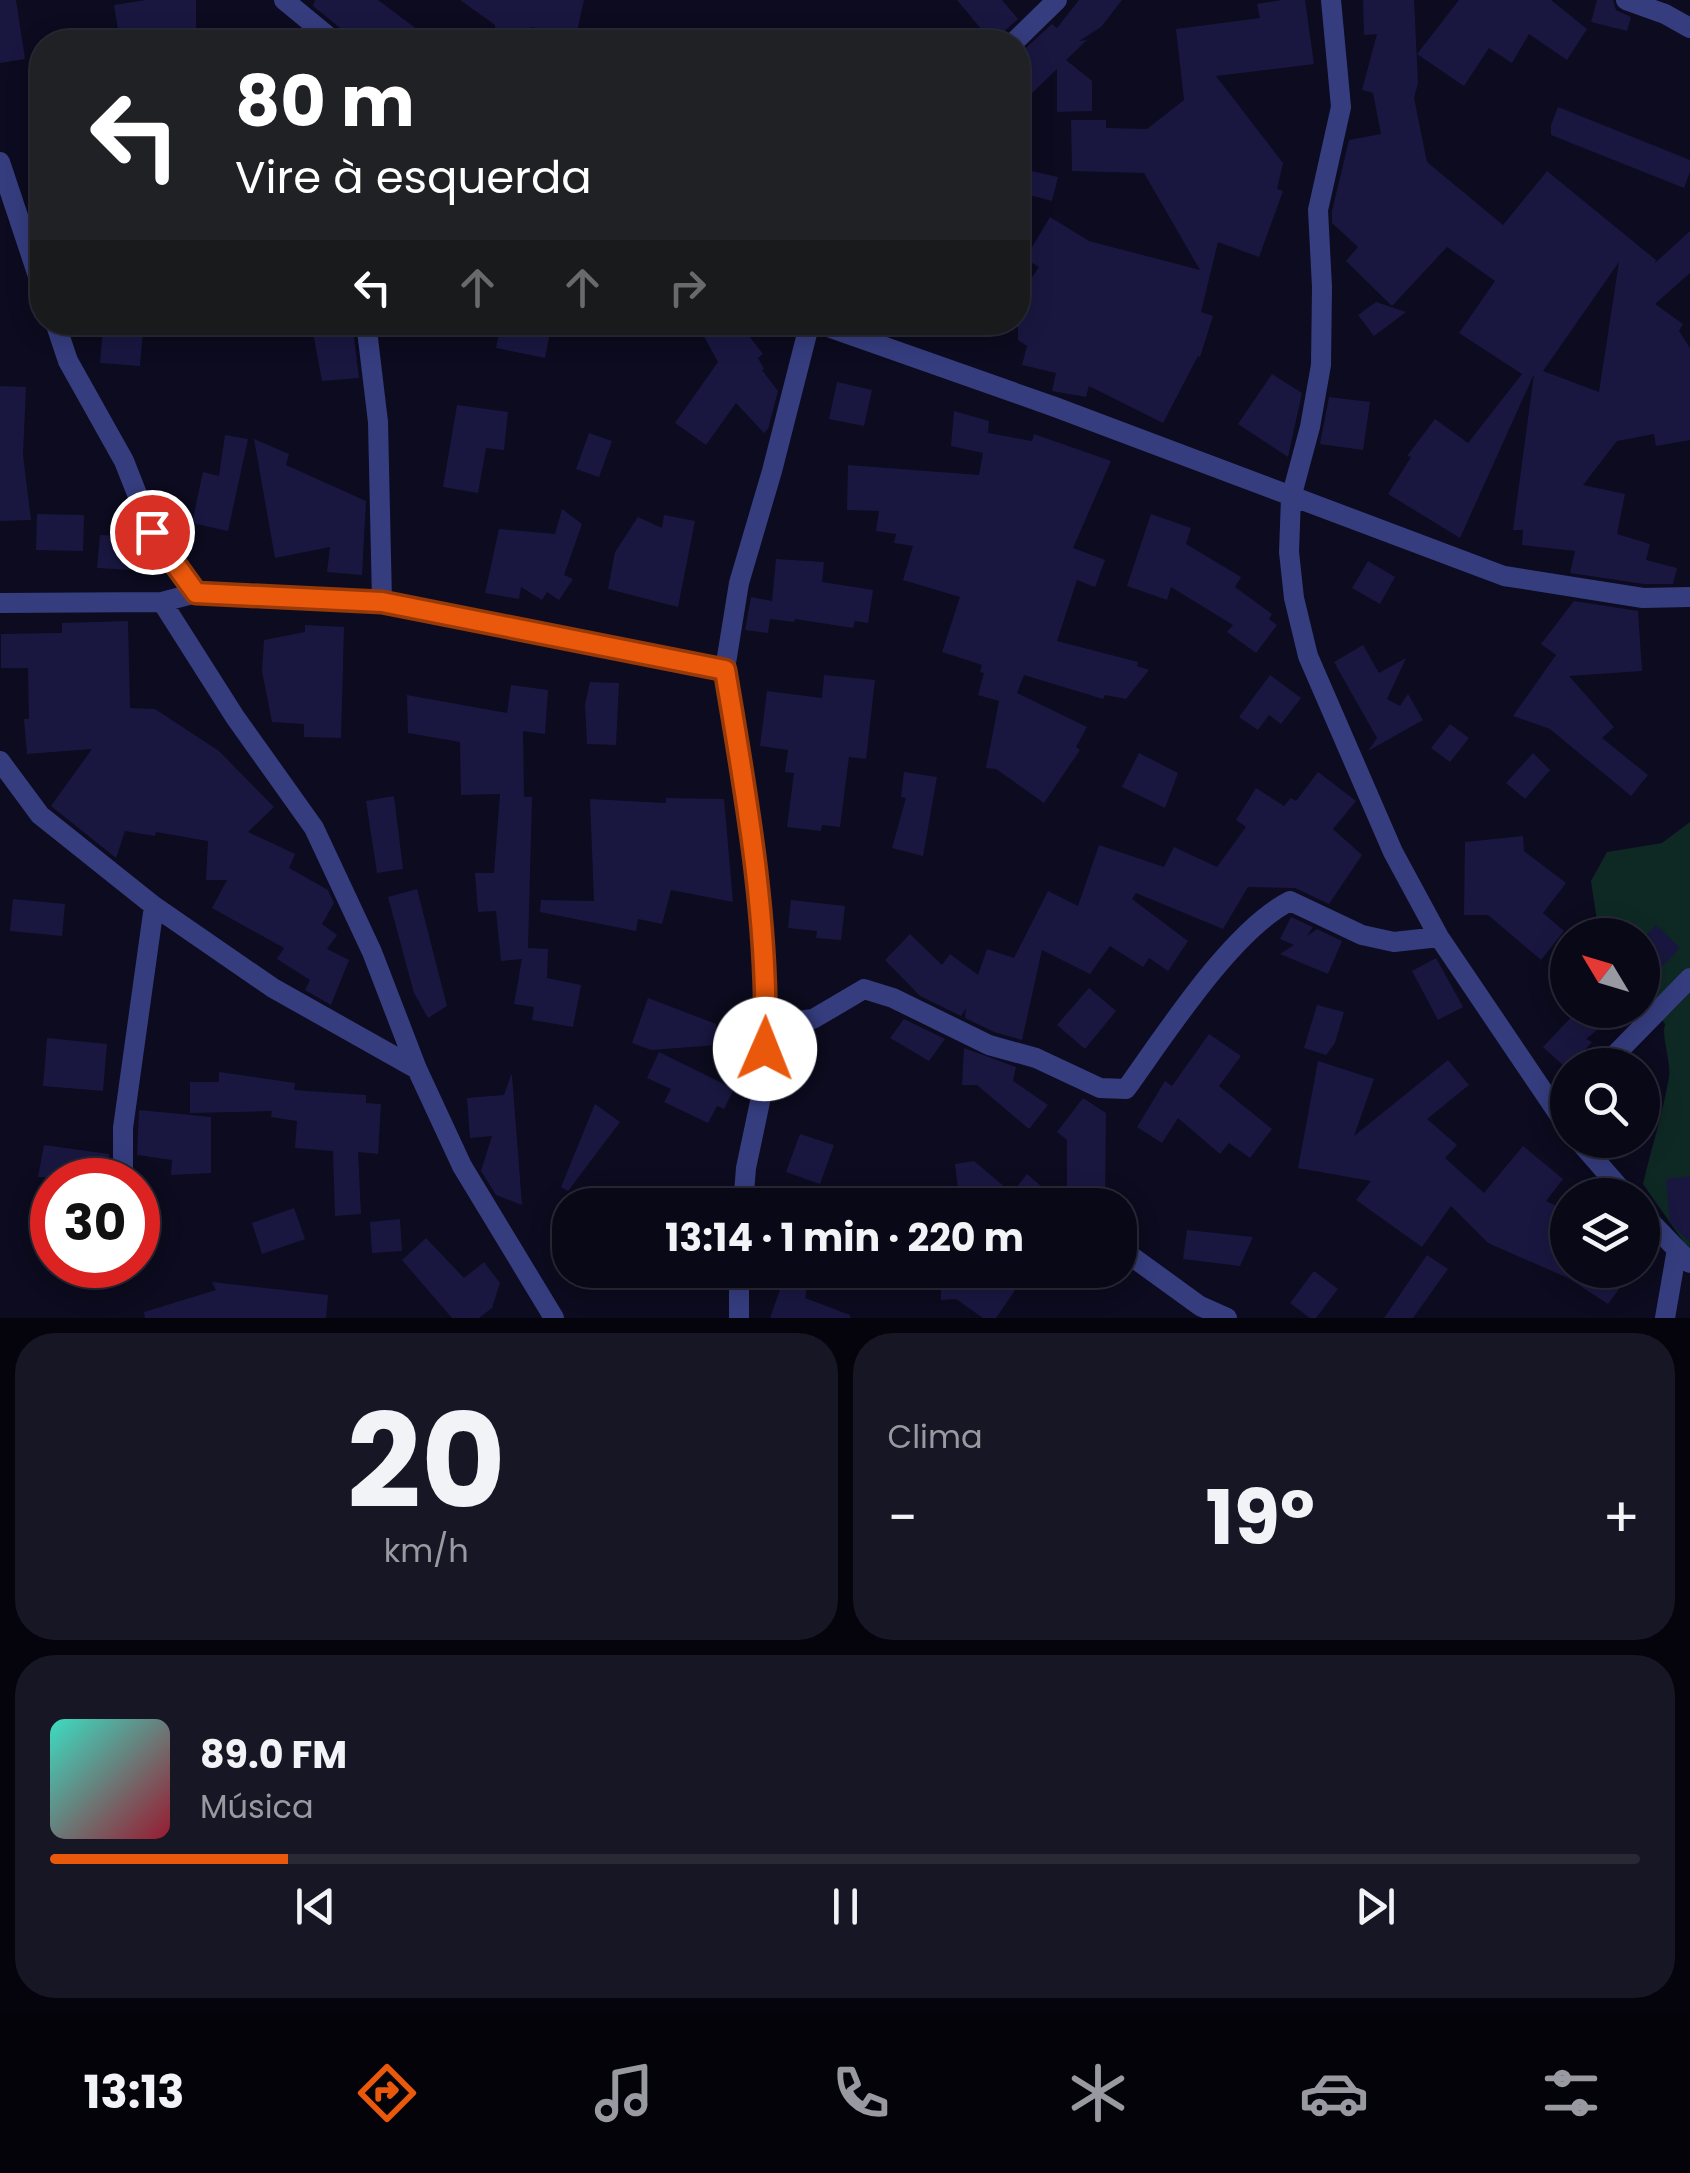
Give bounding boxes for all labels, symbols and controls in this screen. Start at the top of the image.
text: 80 m [235,52,415,151]
icon: left [70,70,200,200]
text: Vire à esquerda [235,146,592,209]
icon: left [345,260,400,315]
icon: ahead [450,260,505,315]
icon: ahead [555,260,610,315]
icon: right [660,260,715,315]
pin [110,490,195,575]
icon: arrive [125,505,180,560]
north arrow [1550,918,1660,1028]
map controls [1550,918,1660,1288]
position arrow [713,997,817,1101]
button: search [1550,1048,1660,1158]
speed limit sign: 30 [30,1158,160,1288]
button: layers [1550,1178,1660,1288]
text: 13:14 · 1 min · 220 m [665,1211,1024,1264]
text: 20 [347,1370,506,1553]
text: Clima [888,1414,983,1459]
text: 19° [1206,1465,1315,1570]
text: − [888,1479,918,1556]
text: + [1602,1479,1640,1556]
text: km/h [384,1528,469,1573]
text: 89.0 FM [200,1728,347,1781]
text: Música [200,1784,314,1829]
icon: previous [288,1879,343,1934]
icon: pause [818,1879,873,1934]
icon: next [1348,1879,1403,1934]
icon: directions [352,2058,422,2128]
icon: music [589,2058,659,2128]
icon: phone [826,2058,896,2128]
icon: climate [1063,2058,1133,2128]
icon: car [1299,2058,1369,2128]
icon: filters [1536,2058,1606,2128]
text: 13:13 [83,2061,185,2124]

